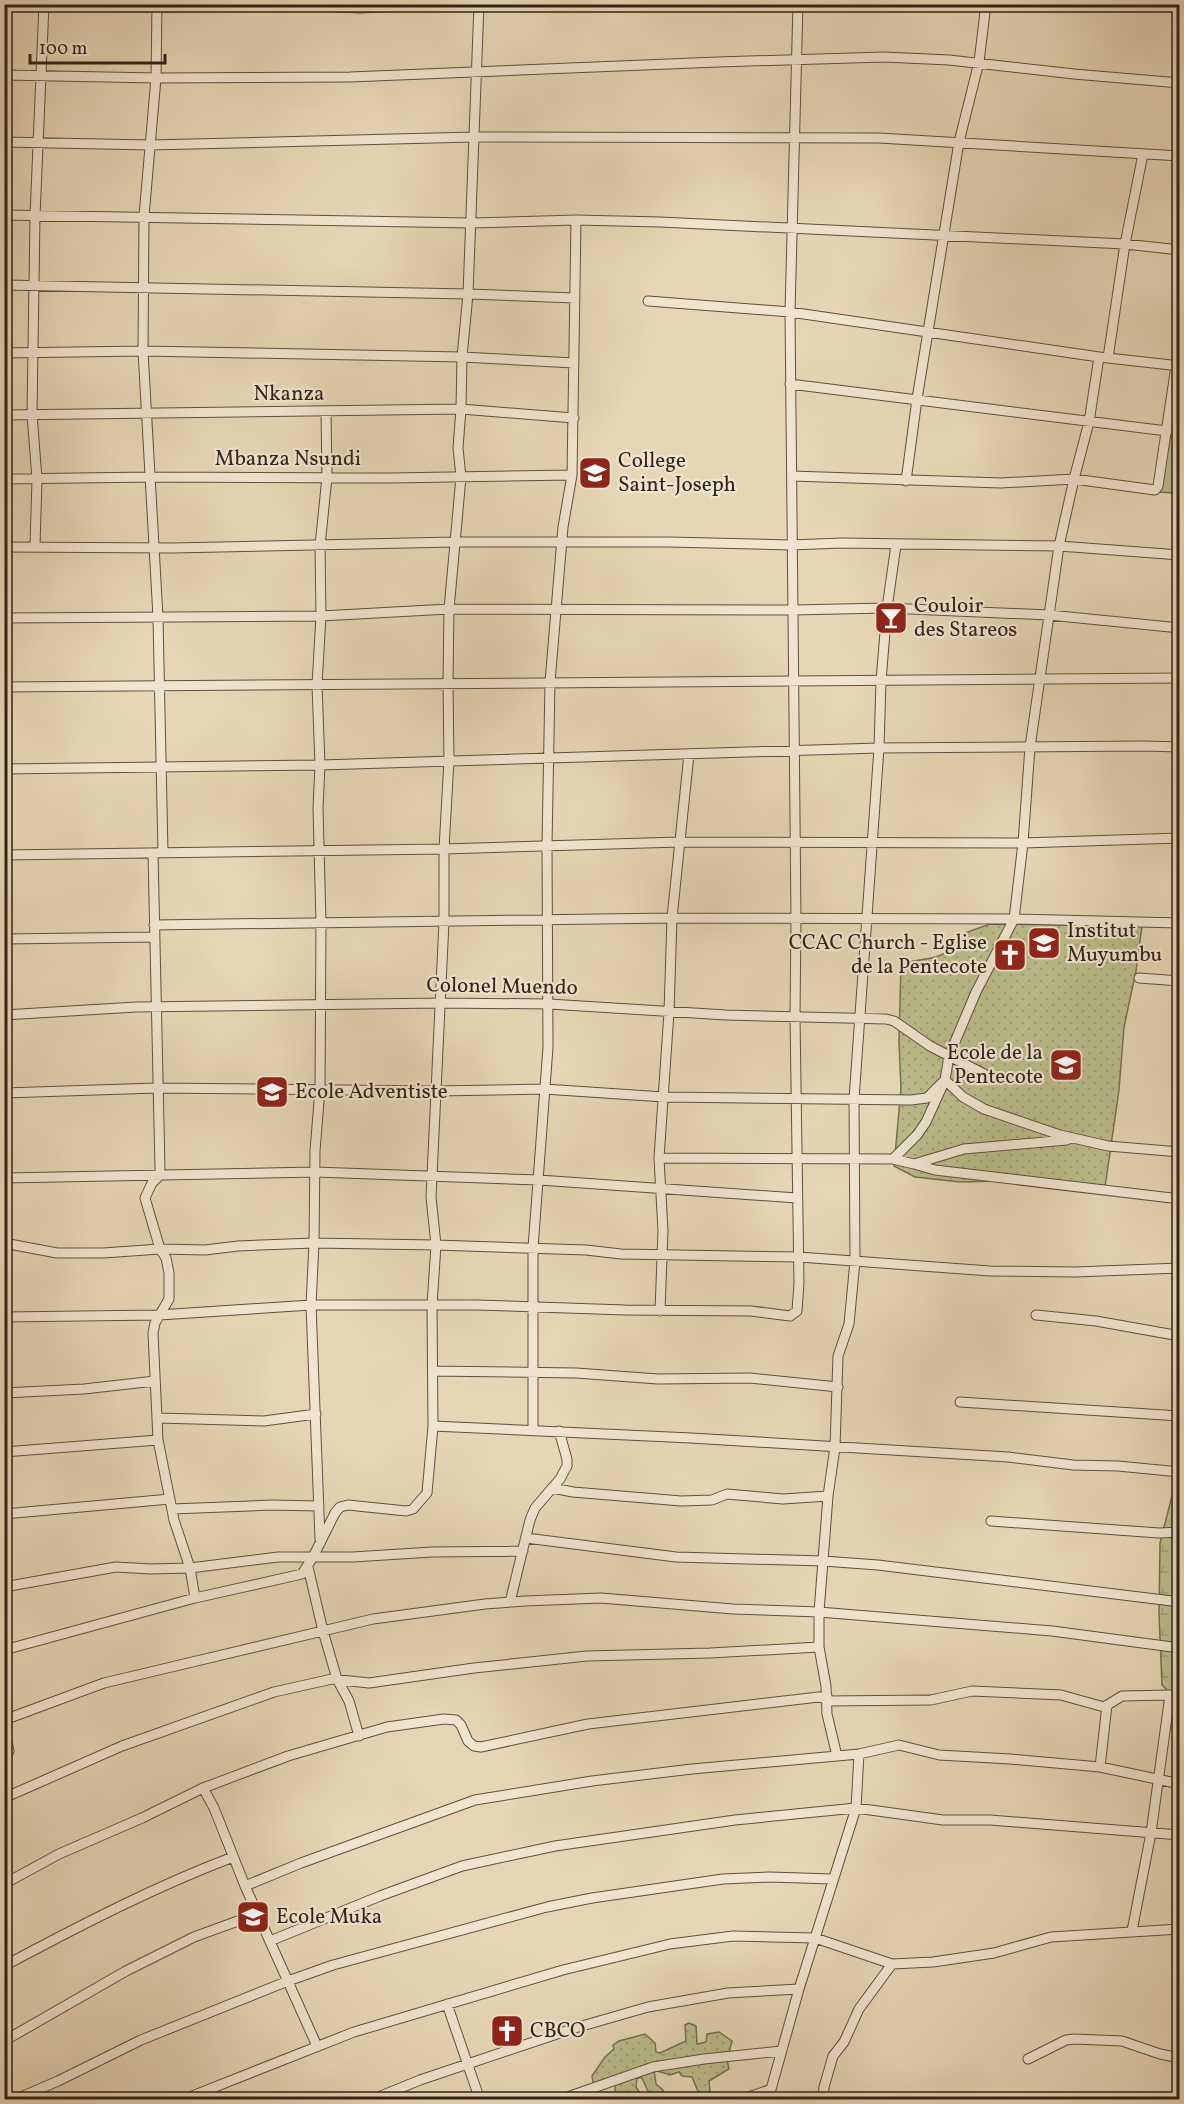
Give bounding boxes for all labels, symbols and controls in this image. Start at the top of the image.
scale bar [30,27,165,65]
text: 100 m [39,37,88,62]
street label: Nkanza [253,380,325,409]
street label: Mbanza Nsundi [215,445,361,474]
place label: College Saint-Joseph [618,447,736,500]
school or university icon: College Saint-Joseph [577,455,613,491]
place label: Couloir des Stareos [914,592,1017,645]
bar icon: Couloir des Stareos [873,600,909,636]
place label: Institut Muyumbu [1067,917,1162,970]
school or university icon: Institut Muyumbu [1026,925,1062,961]
place label: CCAC Church - Eglise de la Pentecote [789,929,987,982]
church icon: CCAC Church - Eglise de la Pentecote [992,937,1028,973]
street label: Colonel Muendo [426,971,578,1003]
place label: Ecole de la Pentecote [947,1039,1043,1092]
school or university icon: Ecole de la Pentecote [1048,1047,1084,1083]
school or university icon: Ecole Adventiste [254,1074,290,1110]
place label: Ecole Adventiste [295,1078,448,1107]
school or university icon: Ecole Muka [235,1899,271,1935]
place label: Ecole Muka [276,1903,382,1932]
church icon: CBCO [489,2013,525,2049]
place label: CBCO [530,2017,585,2046]

